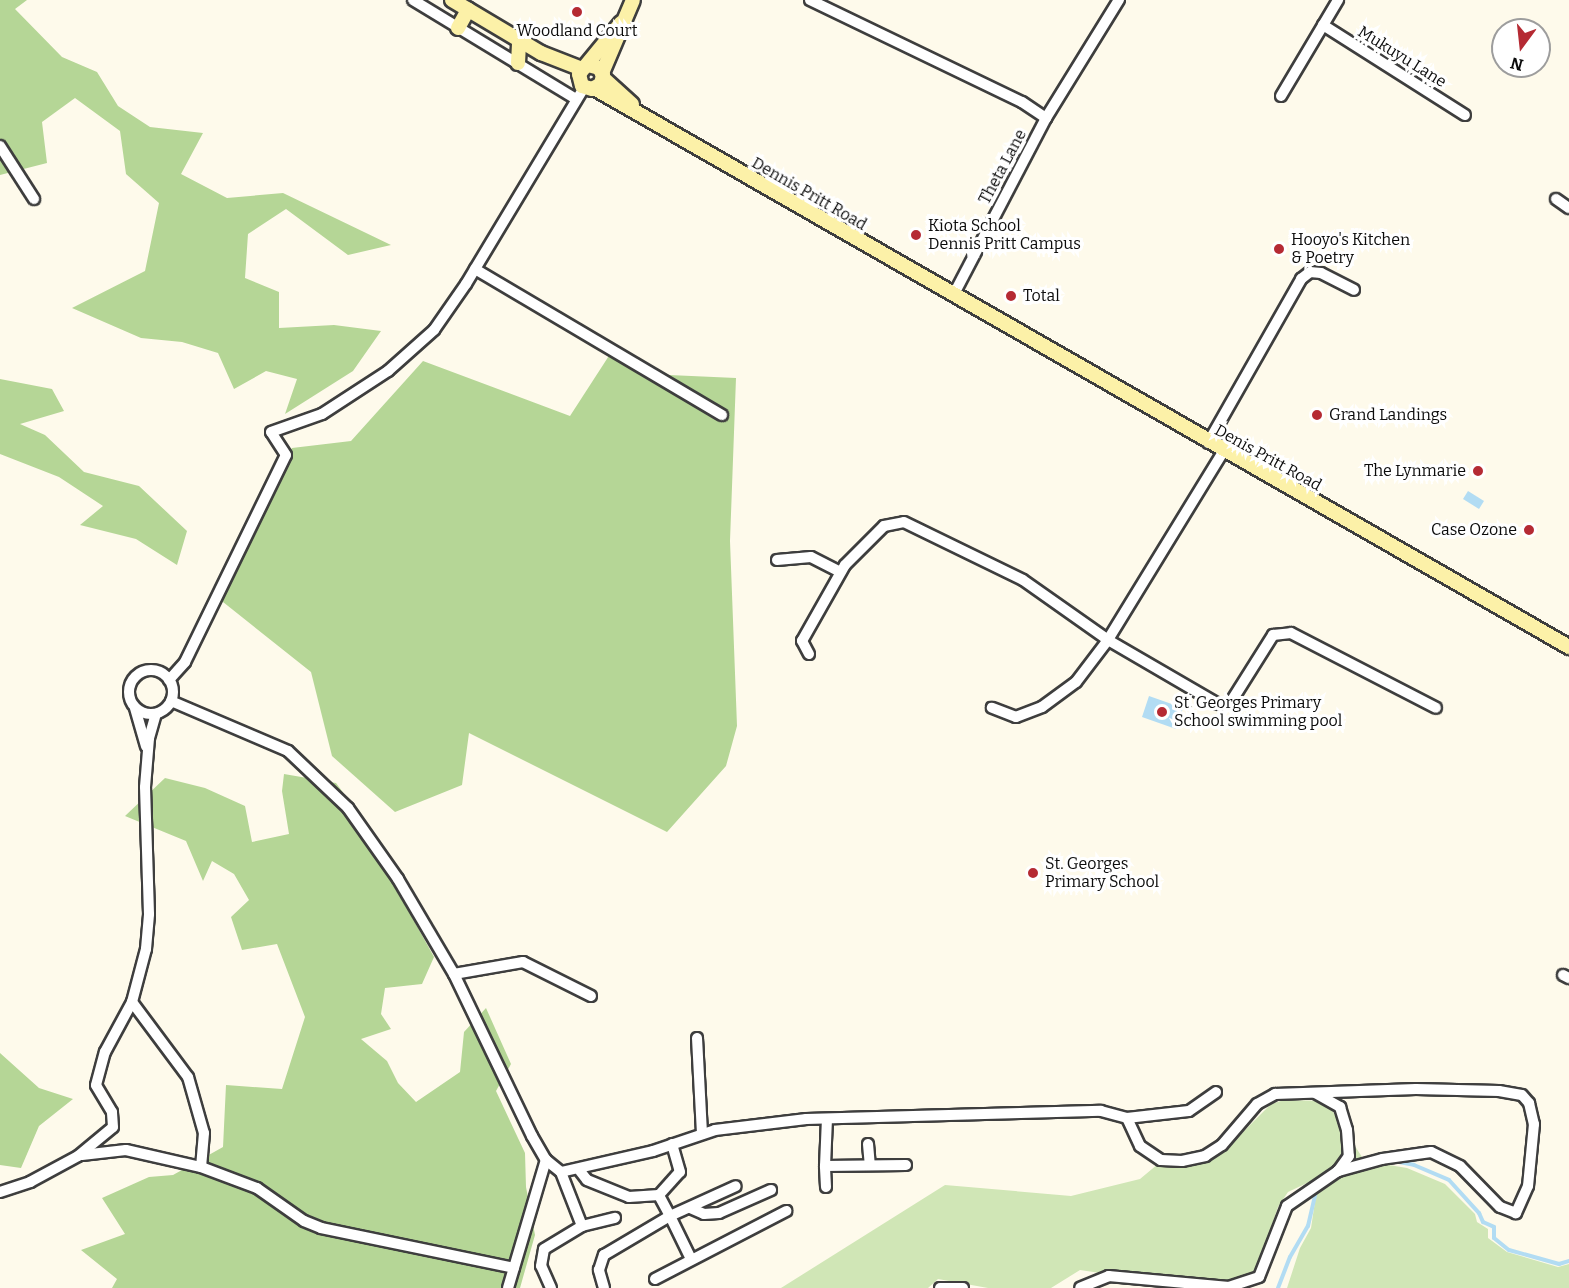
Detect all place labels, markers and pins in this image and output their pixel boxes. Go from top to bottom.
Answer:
marker: Woodland Court [570,5,584,19]
place label: Woodland Court [517,21,637,41]
place label: Kiota School Dennis Pritt Campus [928,216,1081,254]
marker: Kiota School Dennis Pritt Campus [909,228,923,242]
place label: Hooyo's Kitchen & Poetry [1291,230,1410,268]
marker: Hooyo's Kitchen & Poetry [1272,242,1286,256]
place label: Total [1023,286,1060,306]
marker: Total [1004,289,1018,303]
place label: Grand Landings [1329,405,1447,425]
marker: Grand Landings [1310,408,1324,422]
place label: The Lynmarie [1364,461,1466,481]
marker: The Lynmarie [1471,464,1485,478]
place label: Case Ozone [1431,520,1517,540]
marker: Case Ozone [1522,523,1536,537]
place label: St. Georges Primary School swimming pool [1174,693,1342,731]
marker: St. Georges Primary School swimming pool [1155,705,1169,719]
place label: St. Georges Primary School [1045,854,1159,892]
marker: St. Georges Primary School [1026,866,1040,880]

